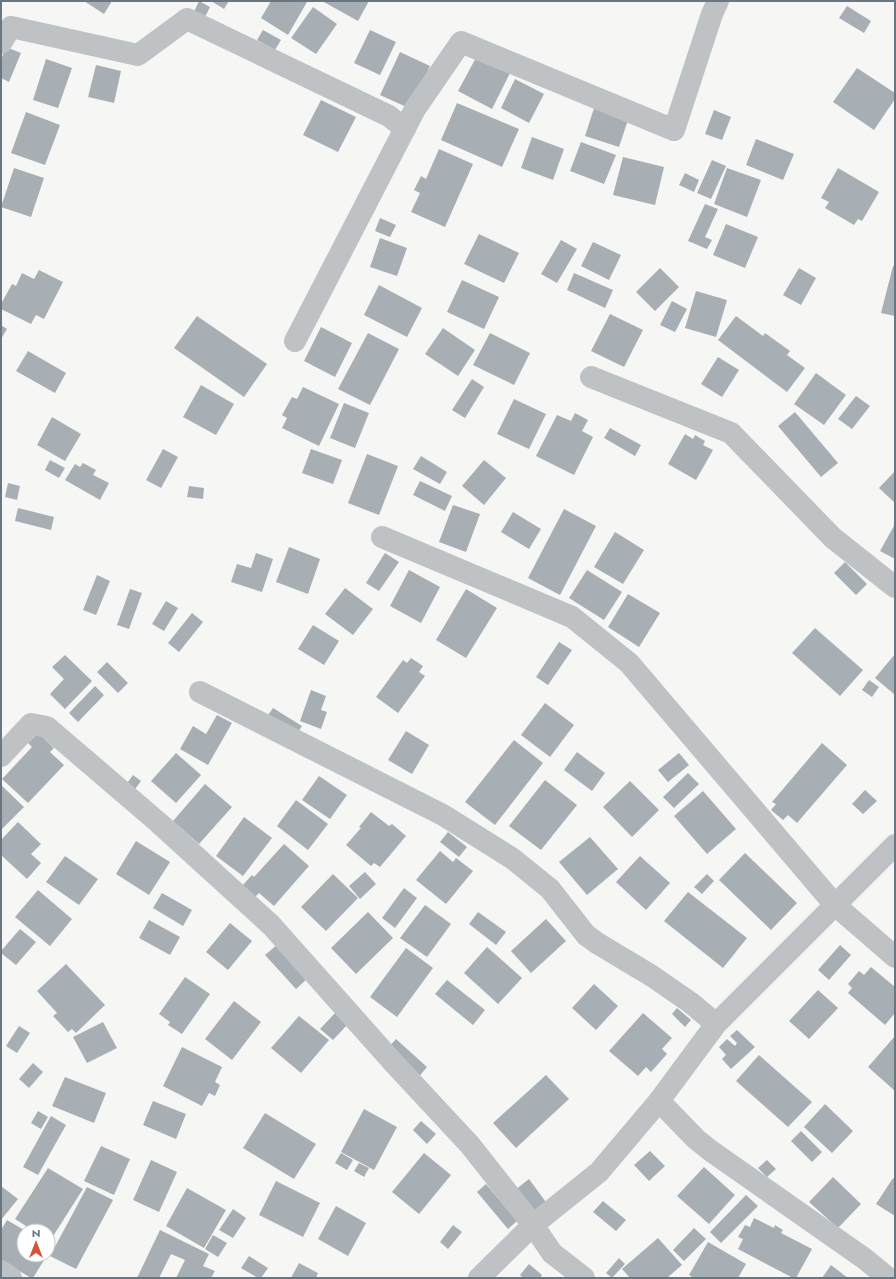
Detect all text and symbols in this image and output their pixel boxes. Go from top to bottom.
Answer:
north arrow [16,1223,56,1263]
text: N [32,1225,40,1241]

